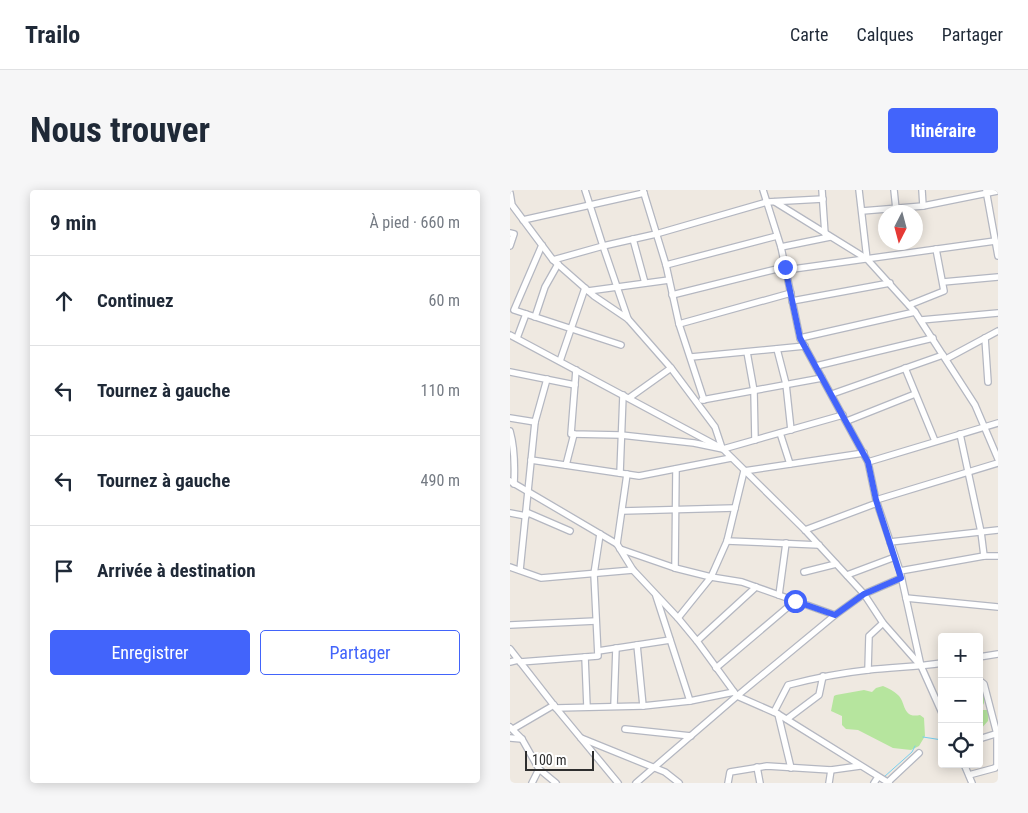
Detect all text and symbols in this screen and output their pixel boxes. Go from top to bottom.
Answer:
text: Trailo [25,21,80,49]
text: Carte [790,24,829,45]
text: Calques [857,24,914,45]
text: Partager [942,24,1003,45]
button: Itinéraire [888,108,998,153]
text: Nous trouver [30,110,210,151]
north arrow [878,205,923,250]
text: 9 min [50,211,97,235]
text: À pied · 660 m [369,213,460,232]
route end [774,256,797,279]
icon: ahead [50,287,78,315]
text: Continuez [97,289,174,312]
text: 60 m [428,291,460,310]
icon: left [50,377,78,405]
text: Tournez à gauche [97,379,230,402]
text: 110 m [421,381,460,400]
icon: left [50,467,78,495]
text: Tournez à gauche [97,469,230,492]
text: 490 m [421,471,460,490]
icon: arrive [50,557,78,585]
text: Arrivée à destination [97,559,256,582]
route start [784,590,807,613]
button: Enregistrer [50,630,250,675]
button: Partager [260,630,460,675]
map controls [938,633,983,768]
button: + [938,633,983,678]
button: − [938,678,983,723]
button: locate [938,723,983,768]
scale bar [525,748,594,771]
text: 100 m [532,752,567,768]

